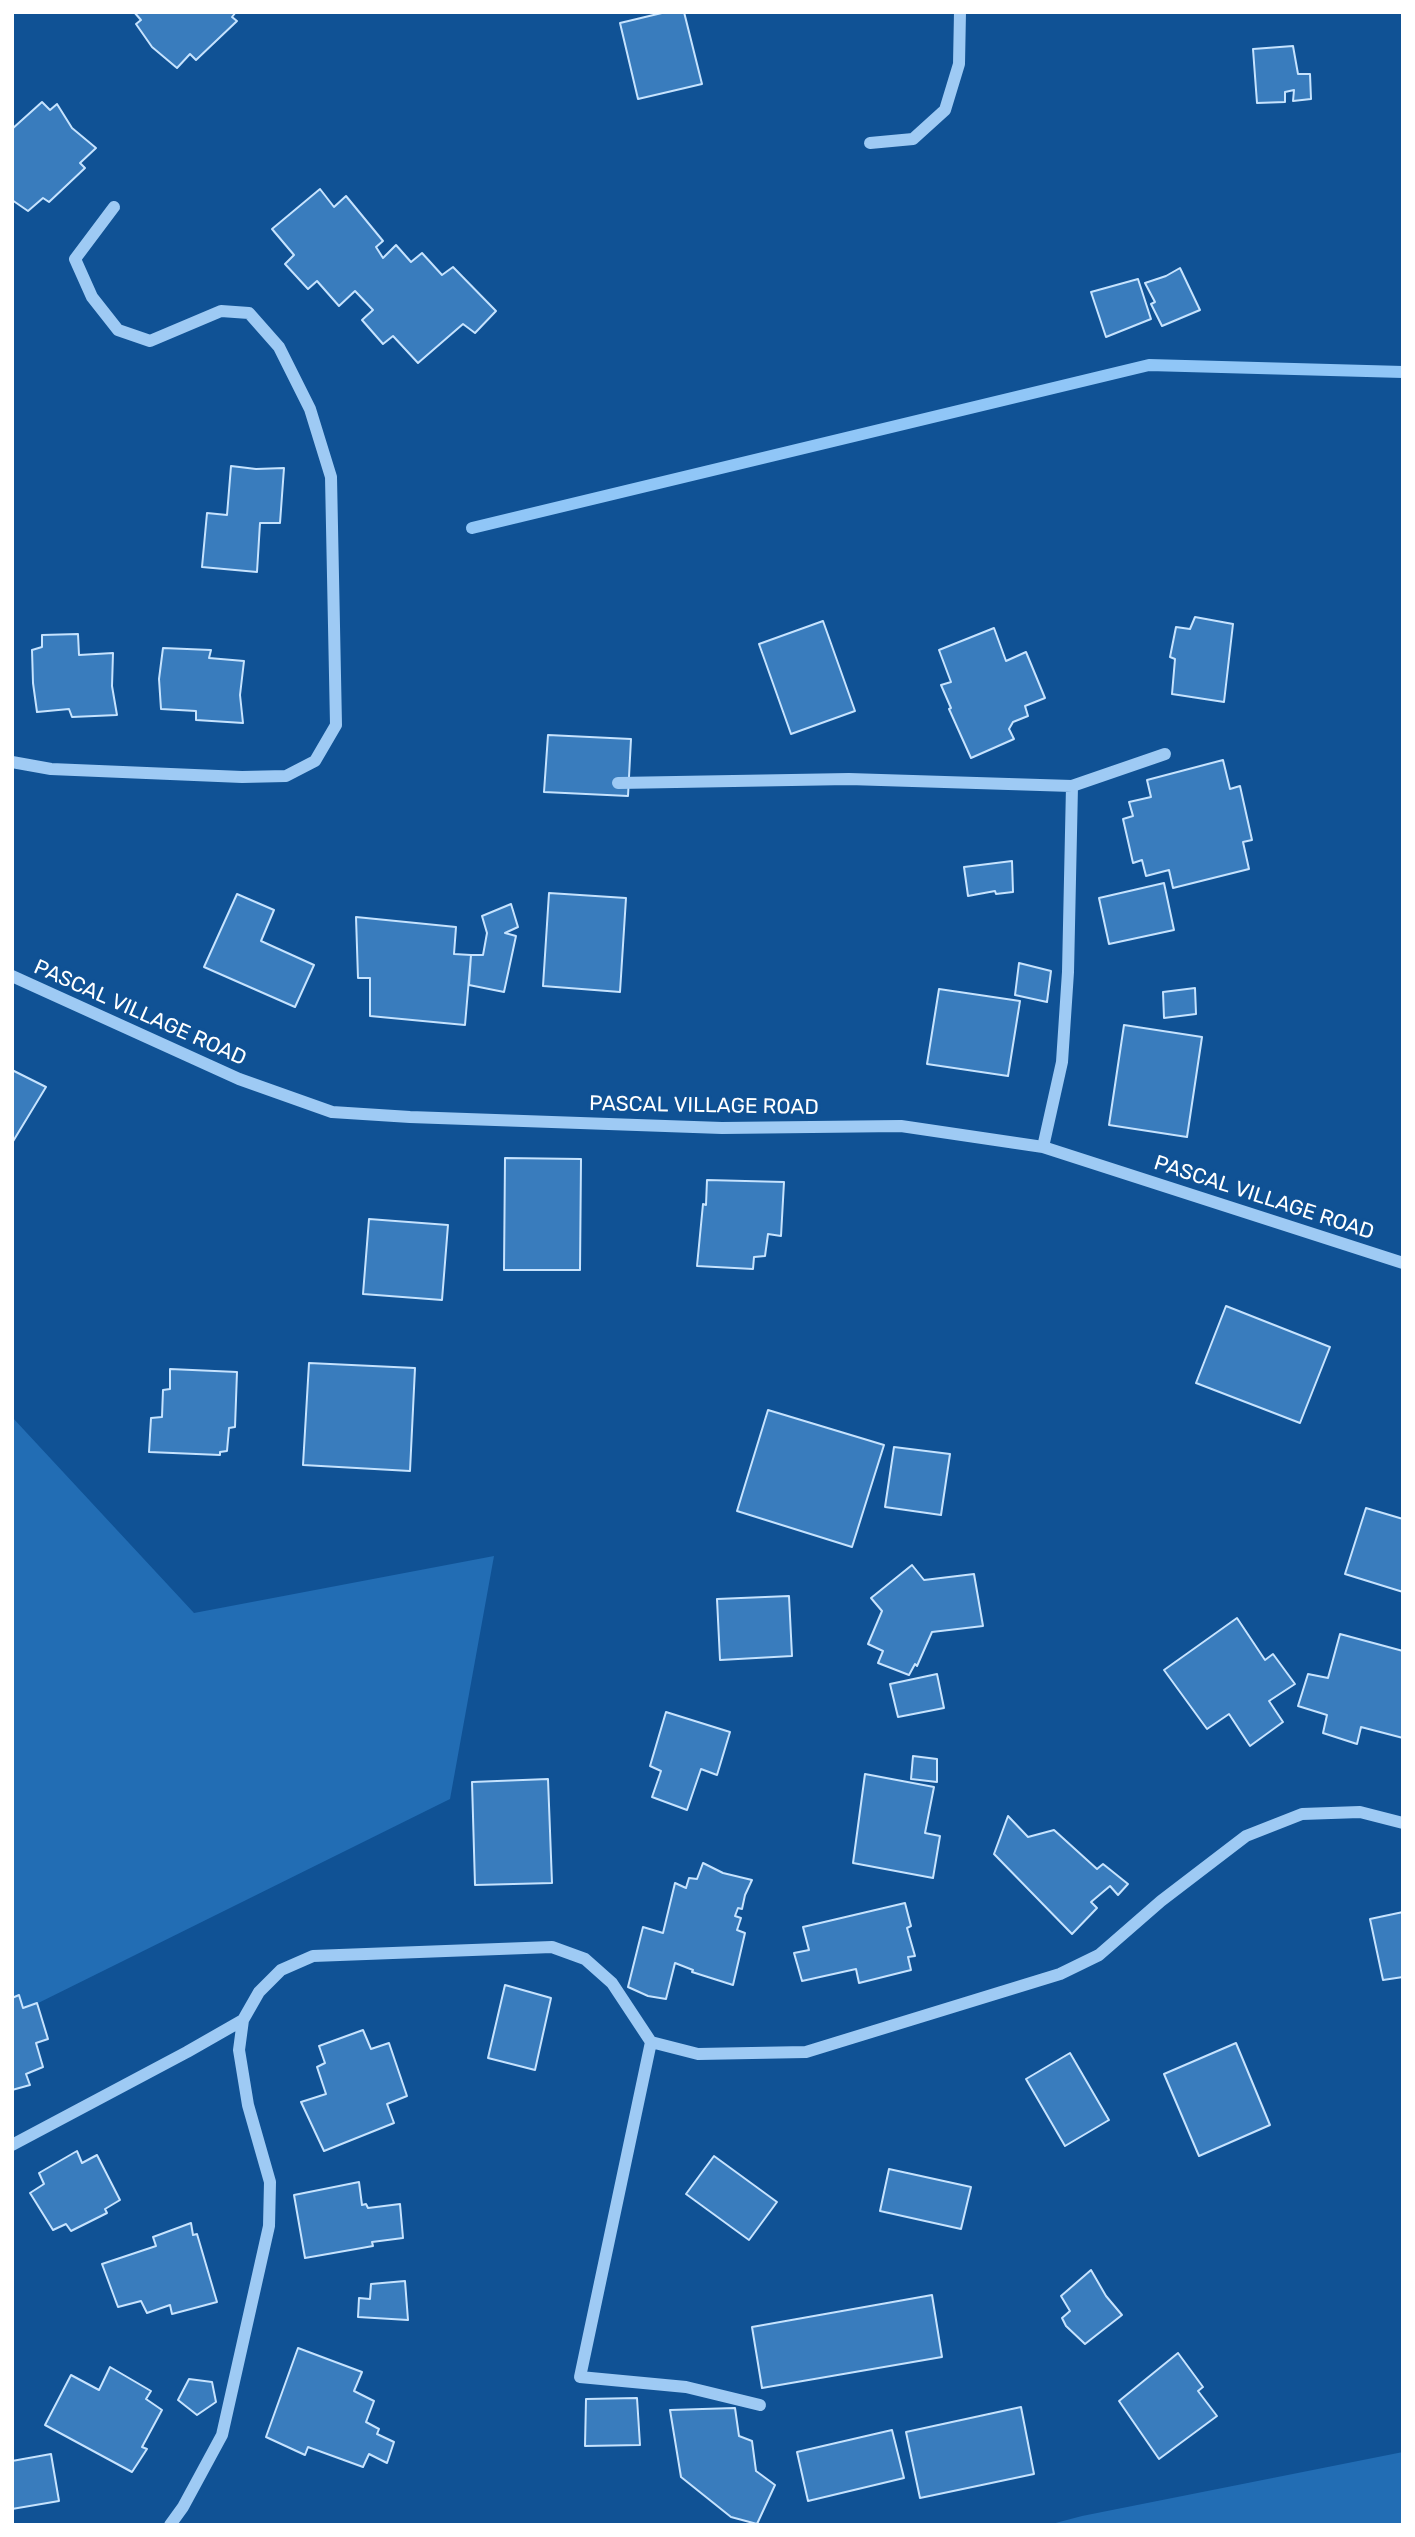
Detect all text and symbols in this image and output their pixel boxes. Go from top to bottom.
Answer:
street label: PASCAL VILLAGE ROAD [30,955,250,1071]
street label: PASCAL VILLAGE ROAD [589,1091,819,1121]
street label: PASCAL VILLAGE ROAD [1151,1151,1377,1245]

